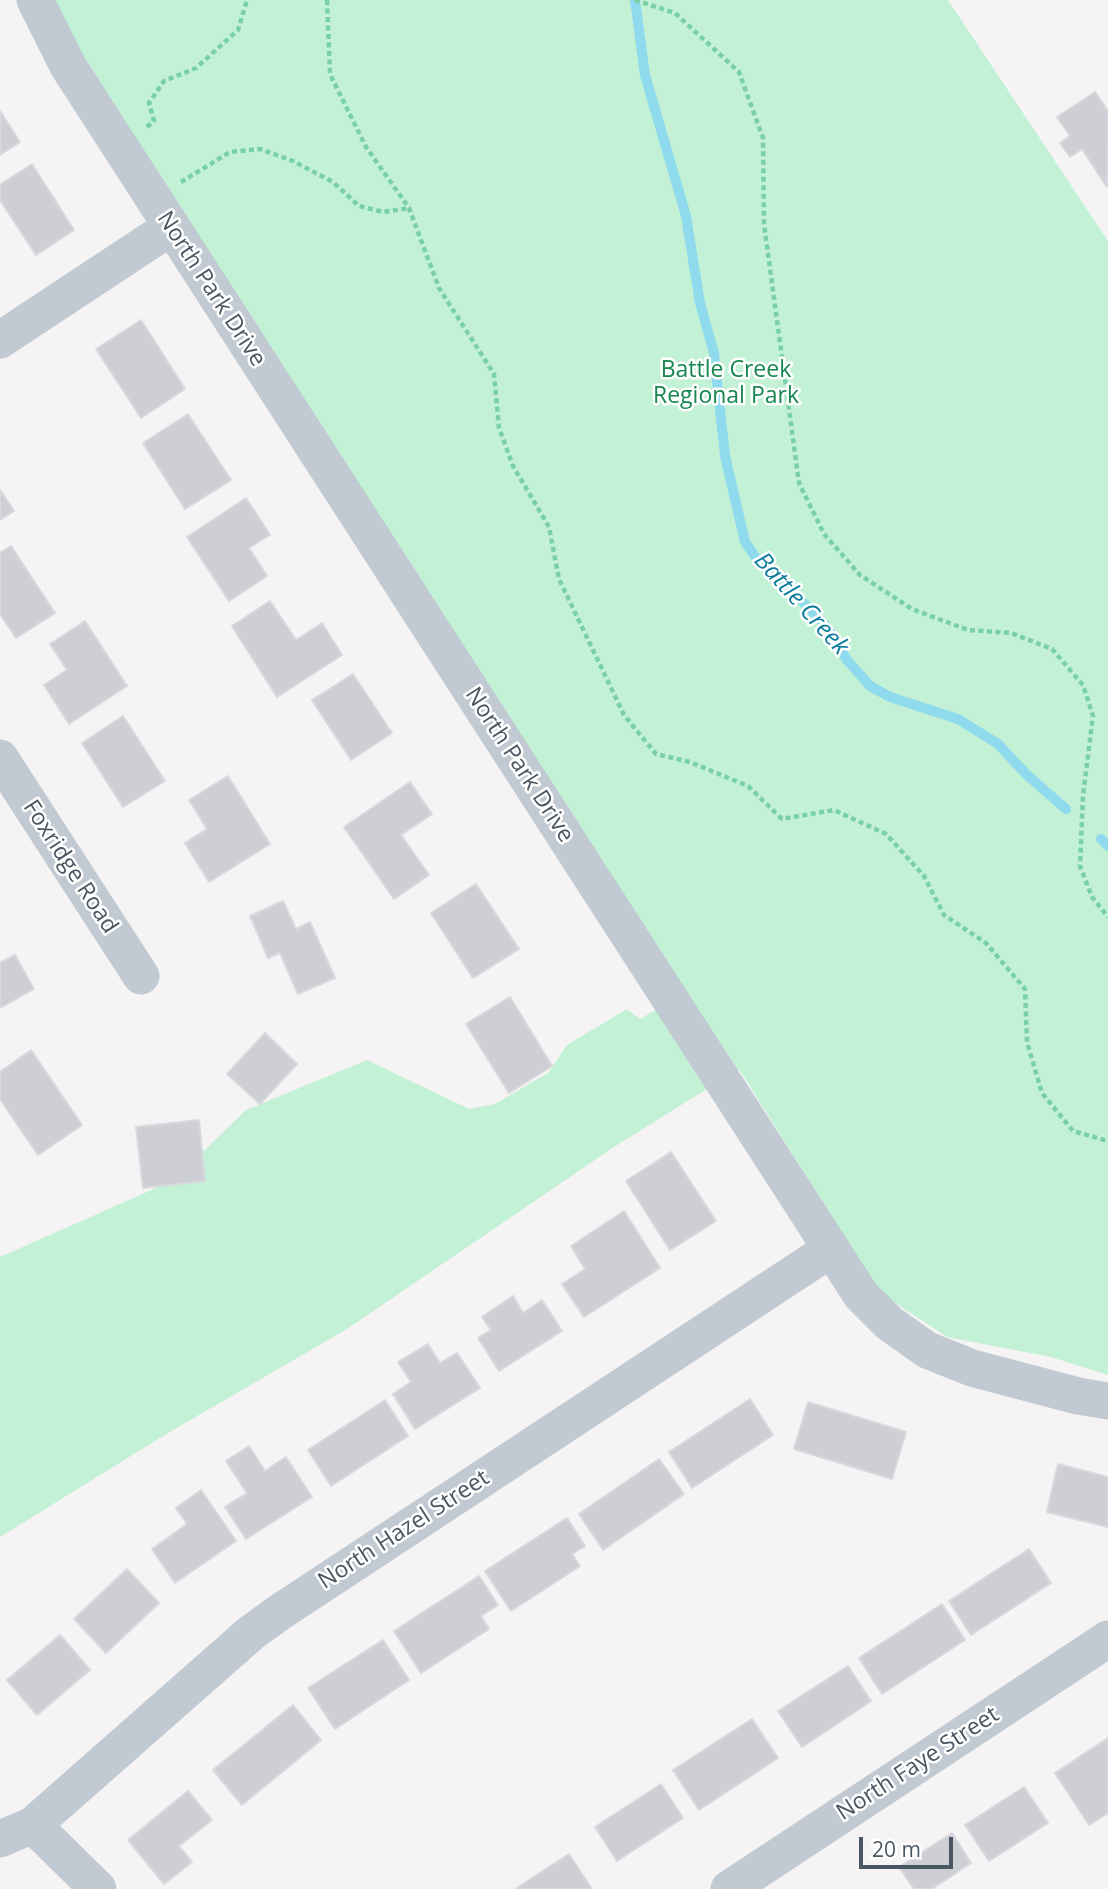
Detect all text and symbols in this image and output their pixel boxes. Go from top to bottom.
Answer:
street label: North Park Drive [151,206,271,372]
park label: Battle Creek Regional Park [653,356,799,410]
water label: Battle Creek [748,547,854,661]
street label: North Park Drive [459,682,579,848]
street label: Foxridge Road [17,795,123,939]
street label: North Hazel Street [313,1464,495,1596]
street label: North Faye Street [832,1701,1004,1827]
scale bar [863,1822,958,1866]
text: 20 m [872,1835,921,1863]

